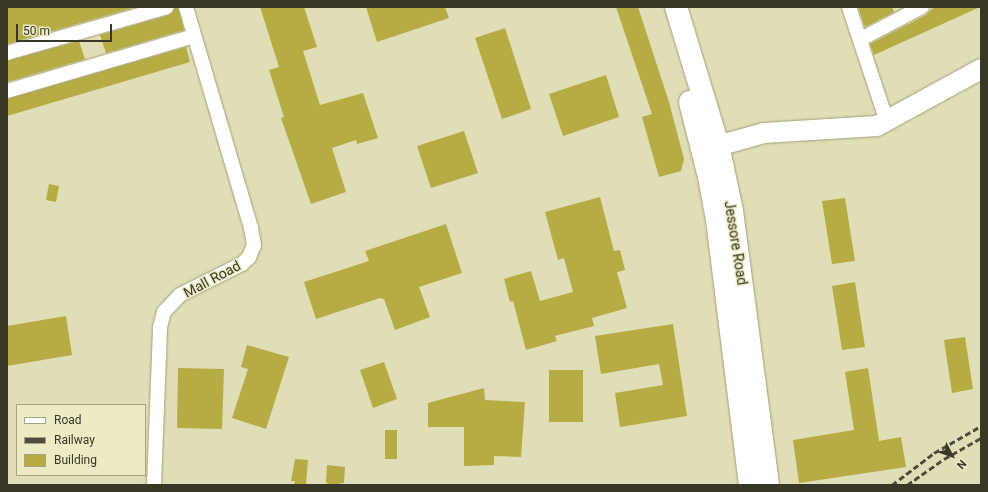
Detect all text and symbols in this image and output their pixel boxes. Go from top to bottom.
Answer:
scale bar [18,16,114,42]
text: 50 m [23,24,50,38]
street label: Jessore Road [721,200,751,286]
street label: Mall Road [181,257,243,301]
legend [16,404,146,476]
text: Road [54,413,82,427]
text: Railway [54,433,95,447]
north arrow [932,436,972,476]
text: Building [54,453,97,467]
text: N [954,457,969,471]

